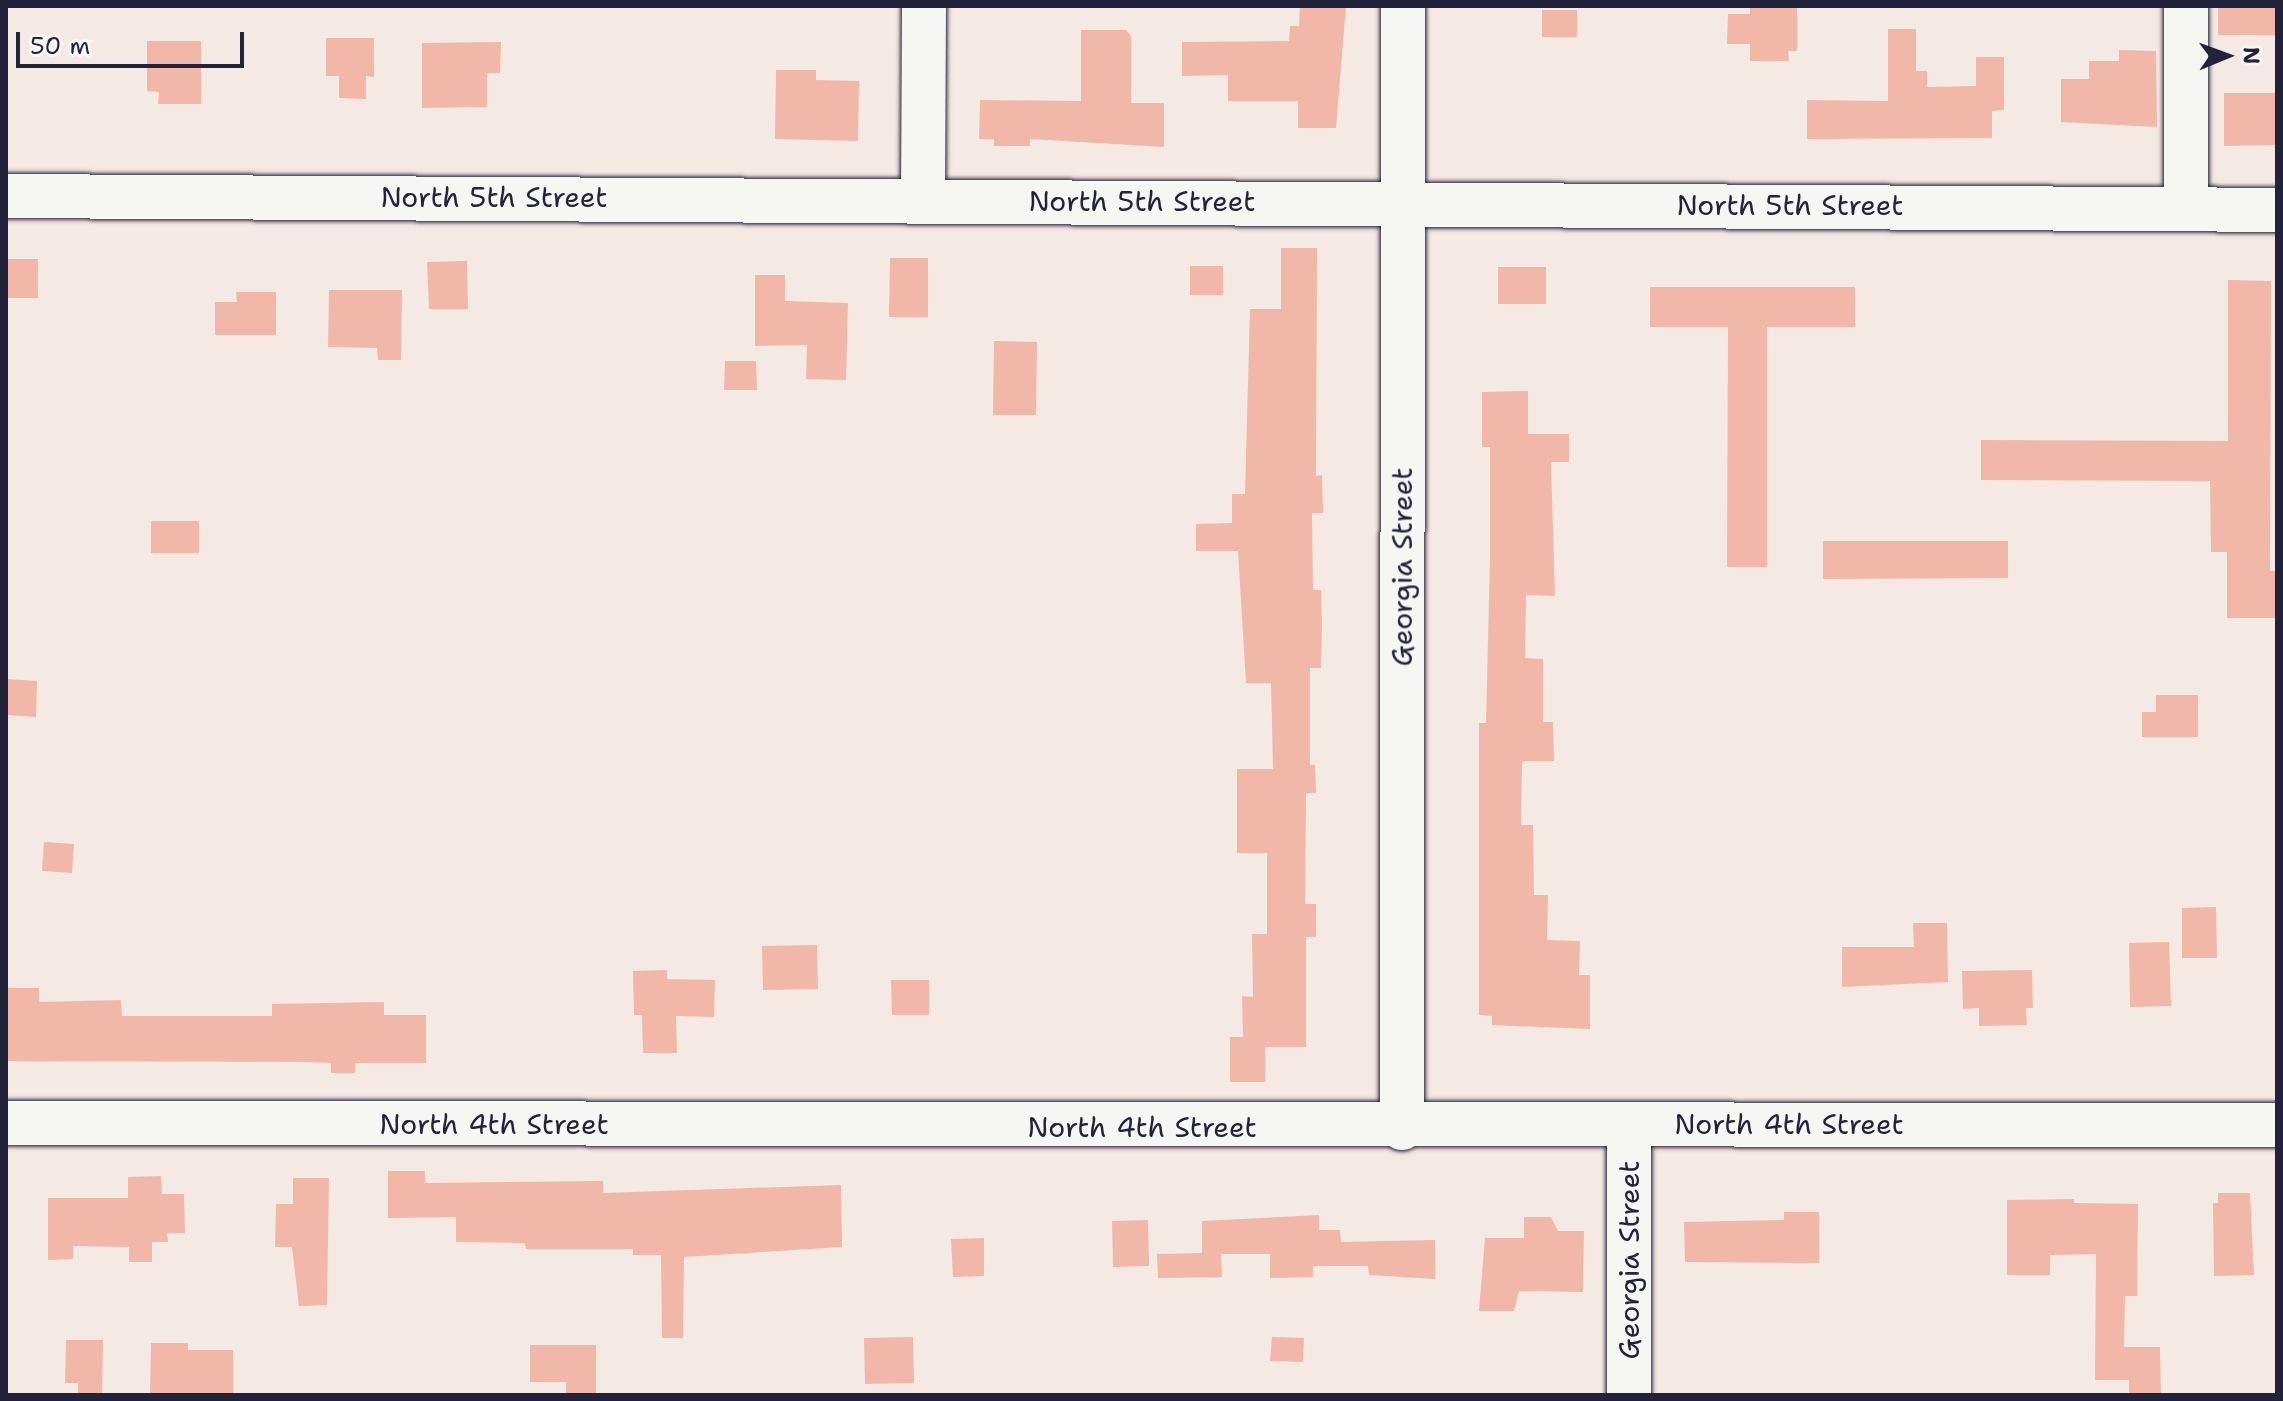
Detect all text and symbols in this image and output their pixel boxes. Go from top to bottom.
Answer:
scale bar [20,16,248,66]
north arrow [2187,16,2267,96]
text: 50 m [30,30,90,62]
text: N [2237,47,2266,65]
street label: North 5th Street [380,180,608,214]
street label: North 5th Street [1028,184,1256,218]
street label: North 5th Street [1676,188,1904,222]
street label: Georgia Street [1385,468,1419,666]
street label: North 4th Street [379,1107,609,1141]
street label: North 4th Street [1674,1107,1904,1141]
street label: North 4th Street [1027,1110,1257,1144]
street label: Georgia Street [1612,1161,1646,1359]

